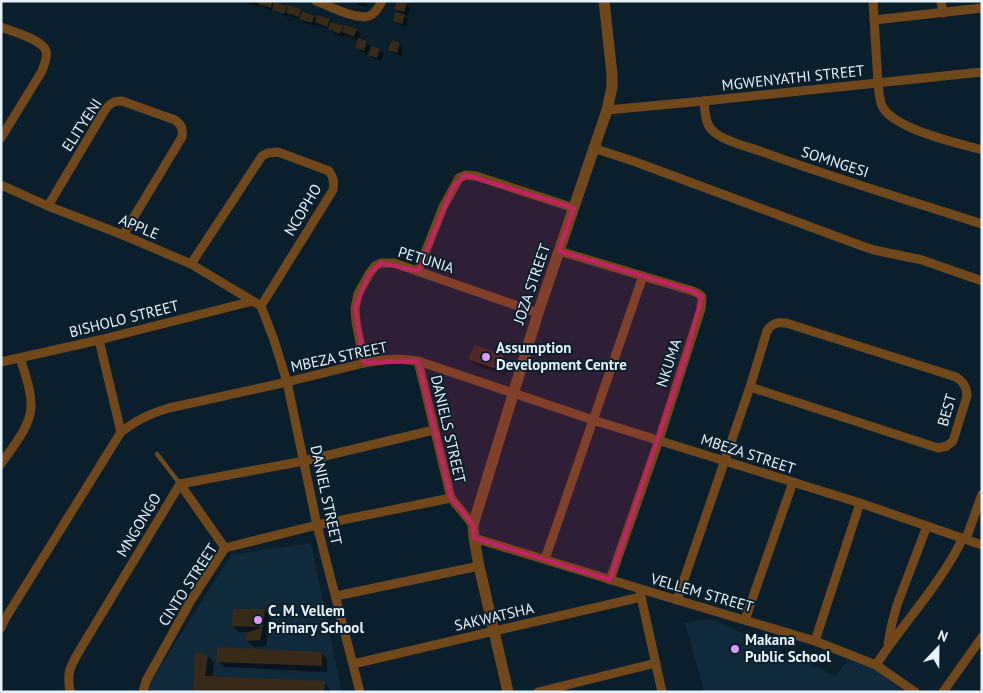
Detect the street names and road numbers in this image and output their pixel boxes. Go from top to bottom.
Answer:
street label: MGWENYATHI STREET [721,61,866,94]
street label: ELITYENI [57,95,106,155]
street label: SOMNGESI [799,142,871,181]
street label: NCOPHO [280,180,325,239]
street label: APPLE [116,210,162,243]
street label: JOZA STREET [509,240,554,328]
street label: PETUNIA [396,242,457,277]
street label: BISHOLO STREET [67,296,181,341]
street label: NKUMA [652,336,685,389]
street label: MBEZA STREET [289,337,390,376]
street label: DANIELS STREET [427,373,470,485]
street label: BEST [933,391,960,428]
street label: MBEZA STREET [698,429,798,478]
street label: DANIEL STREET [307,443,346,547]
street label: MNGONGO [112,489,165,560]
street label: CINTO STREET [154,539,222,630]
street label: VELLEM STREET [648,569,756,616]
street label: SAKWATSHA [452,598,536,635]

